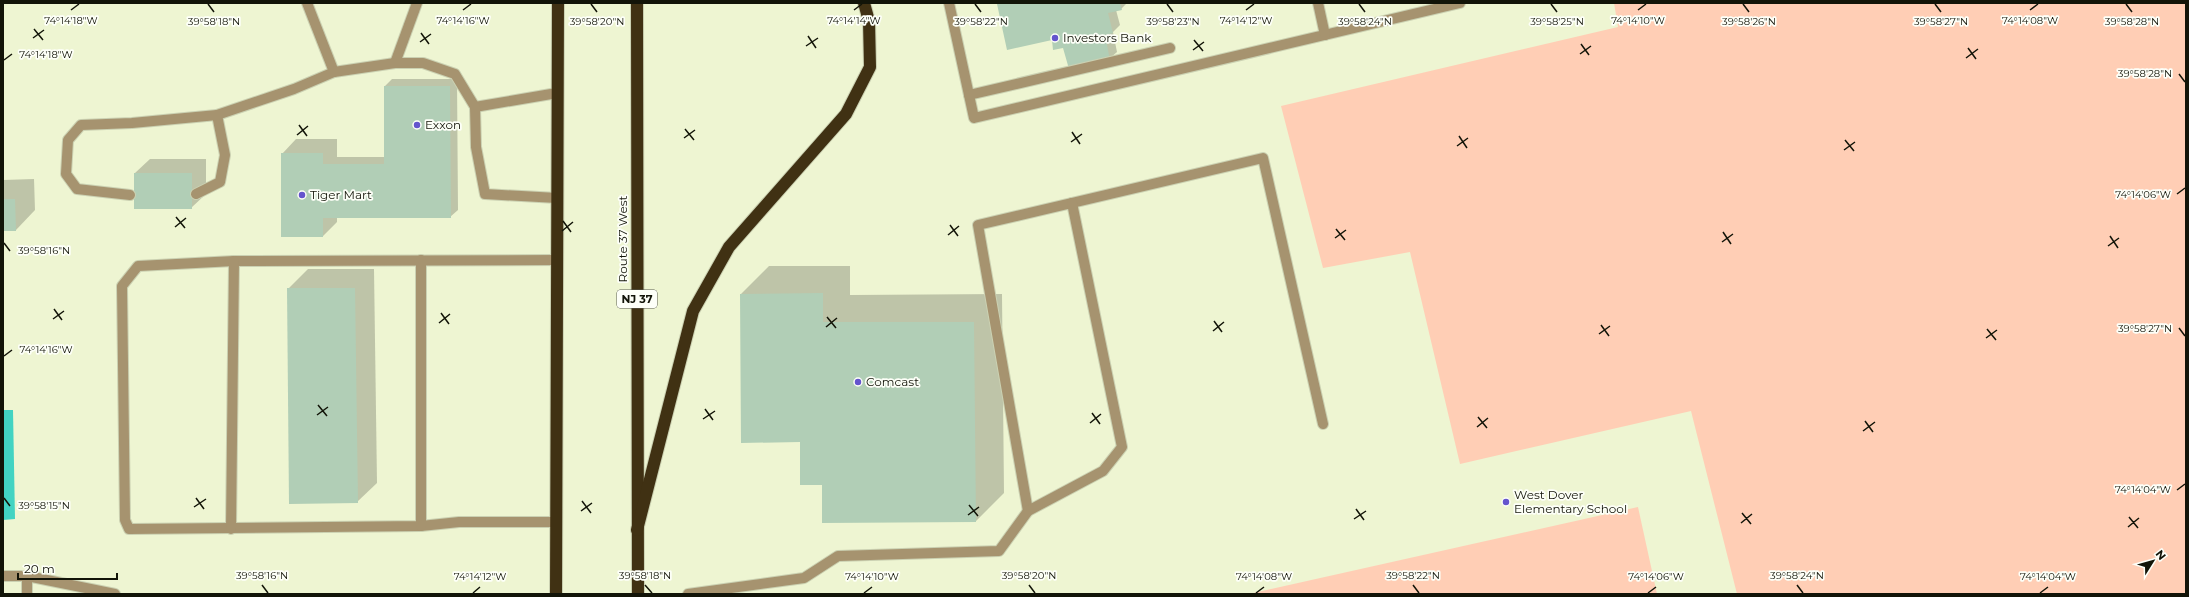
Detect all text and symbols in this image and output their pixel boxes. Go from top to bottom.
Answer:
text: 74°14'18"W [44,14,98,27]
text: 74°14'16"W [436,14,490,27]
text: 74°14'14"W [827,14,881,27]
text: 74°14'12"W [1220,14,1272,27]
text: 74°14'10"W [1611,14,1665,27]
text: 74°14'08"W [2002,14,2058,27]
text: 39°58'18"N [188,15,240,28]
text: 39°58'20"N [570,15,624,28]
text: 39°58'22"N [954,15,1008,28]
text: 39°58'23"N [1146,15,1200,28]
text: 39°58'24"N [1338,15,1392,28]
text: 39°58'25"N [1530,15,1584,28]
text: 39°58'26"N [1722,15,1776,28]
text: 39°58'27"N [1914,15,1968,28]
text: 39°58'28"N [2105,15,2159,28]
place label: Investors Bank [1063,30,1152,45]
marker: Investors Bank [1050,33,1060,43]
text: 74°14'18"W [19,48,73,61]
text: 39°58'28"N [2118,67,2172,80]
place label: Exxon [425,117,461,132]
marker: Exxon [412,120,422,130]
place label: Tiger Mart [310,187,372,202]
text: 74°14'06"W [2115,188,2171,201]
marker: Tiger Mart [297,190,307,200]
street label: Route 37 West [615,195,630,282]
text: 39°58'16"N [18,244,70,257]
road number: NJ 37 [617,290,657,308]
text: 39°58'27"N [2118,322,2172,335]
text: 74°14'16"W [19,343,73,356]
place label: Comcast [866,374,919,389]
marker: Comcast [853,377,863,387]
text: 74°14'04"W [2115,483,2171,496]
place label: West Dover Elementary School [1514,487,1627,516]
marker: West Dover Elementary School [1501,497,1511,507]
text: 39°58'15"N [18,499,70,512]
north arrow [2133,541,2173,581]
text: N [2153,547,2169,563]
scale bar [18,555,117,581]
text: 20 m [24,561,55,576]
text: 39°58'16"N [236,569,288,582]
text: 39°58'18"N [619,569,671,582]
text: 39°58'20"N [1002,569,1056,582]
text: 39°58'22"N [1386,569,1440,582]
text: 39°58'24"N [1770,569,1824,582]
text: 74°14'12"W [454,570,506,583]
text: 74°14'10"W [845,570,899,583]
text: 74°14'08"W [1236,570,1292,583]
text: 74°14'06"W [1628,570,1684,583]
text: 74°14'04"W [2020,570,2076,583]

